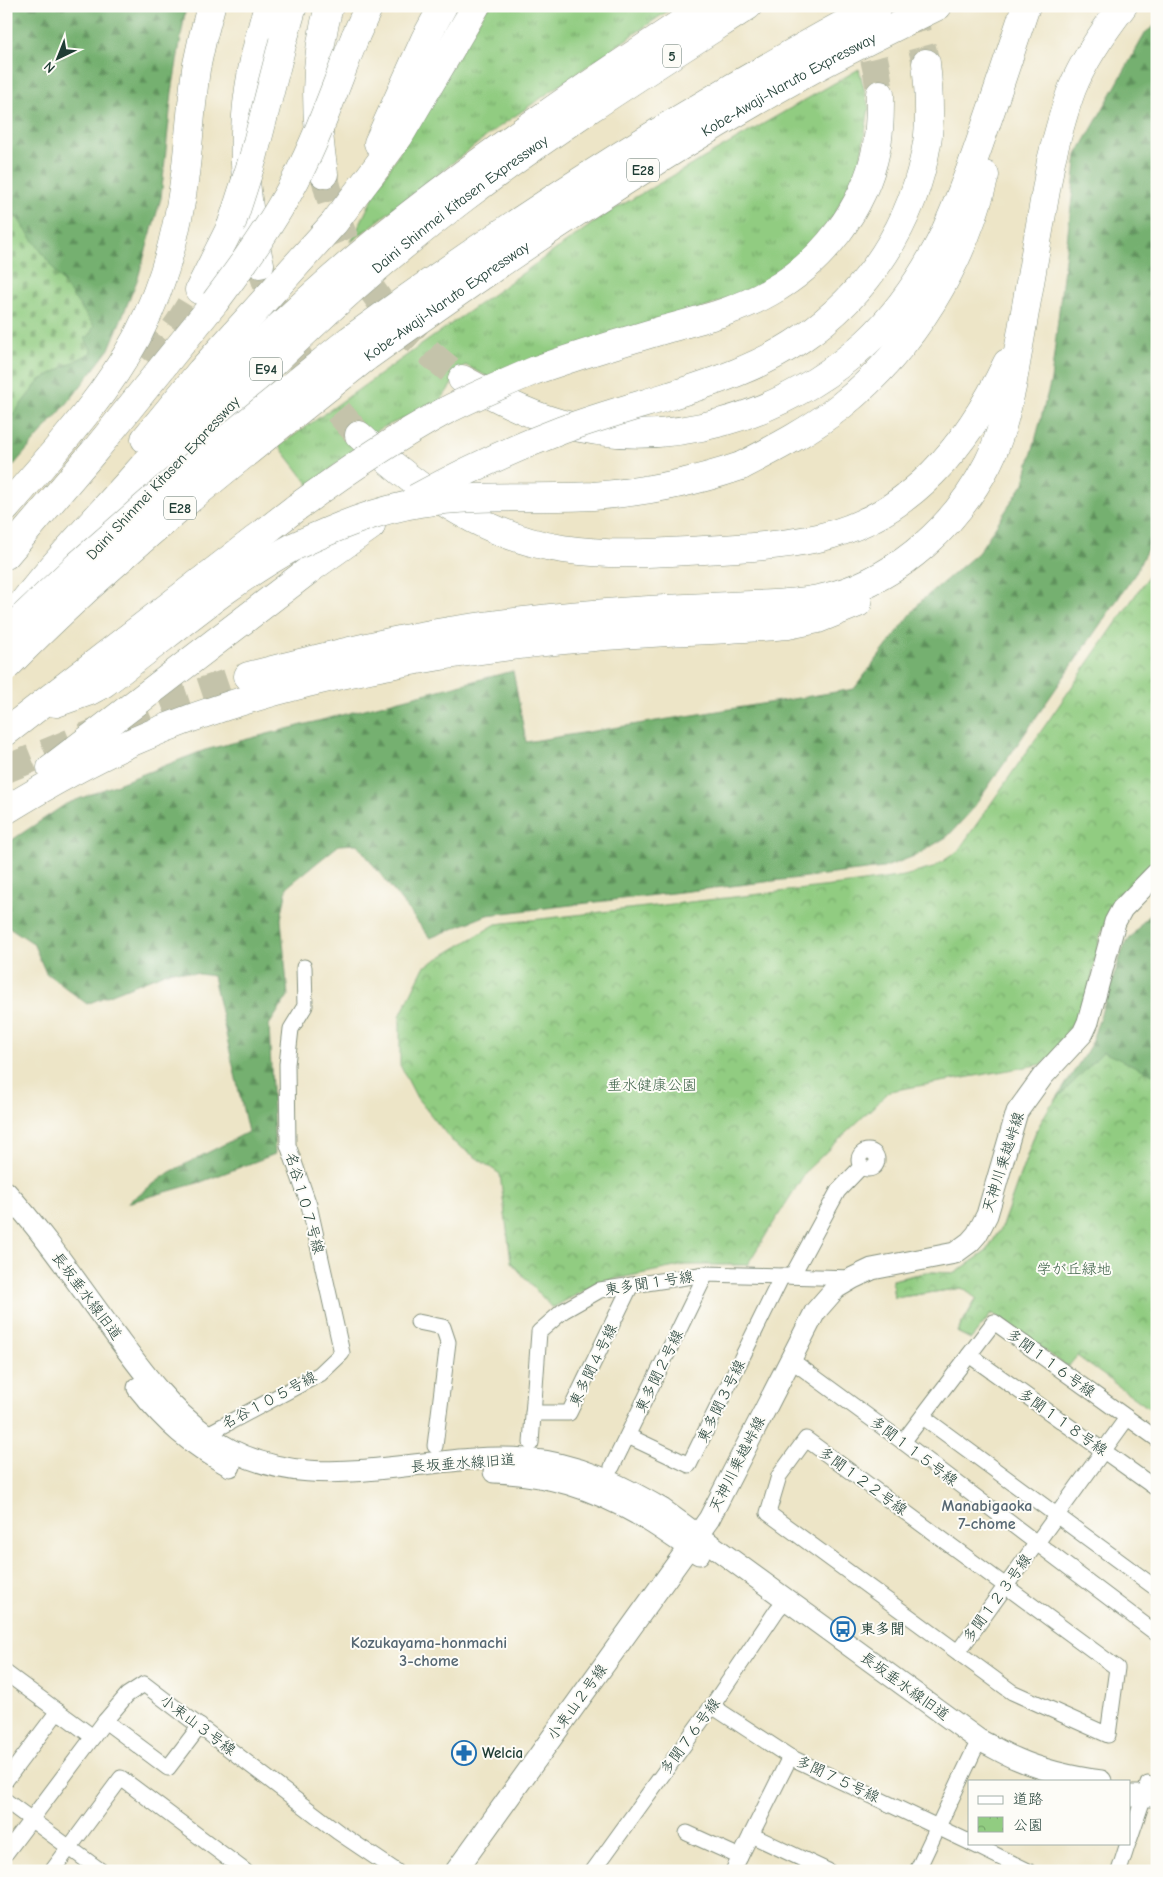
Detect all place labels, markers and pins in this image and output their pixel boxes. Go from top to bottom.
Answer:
bus stop icon: 東多聞 [830,1616,856,1642]
place label: 東多聞 [860,1620,905,1638]
pharmacy icon: Welcia [451,1740,477,1766]
place label: Welcia [482,1744,523,1762]

